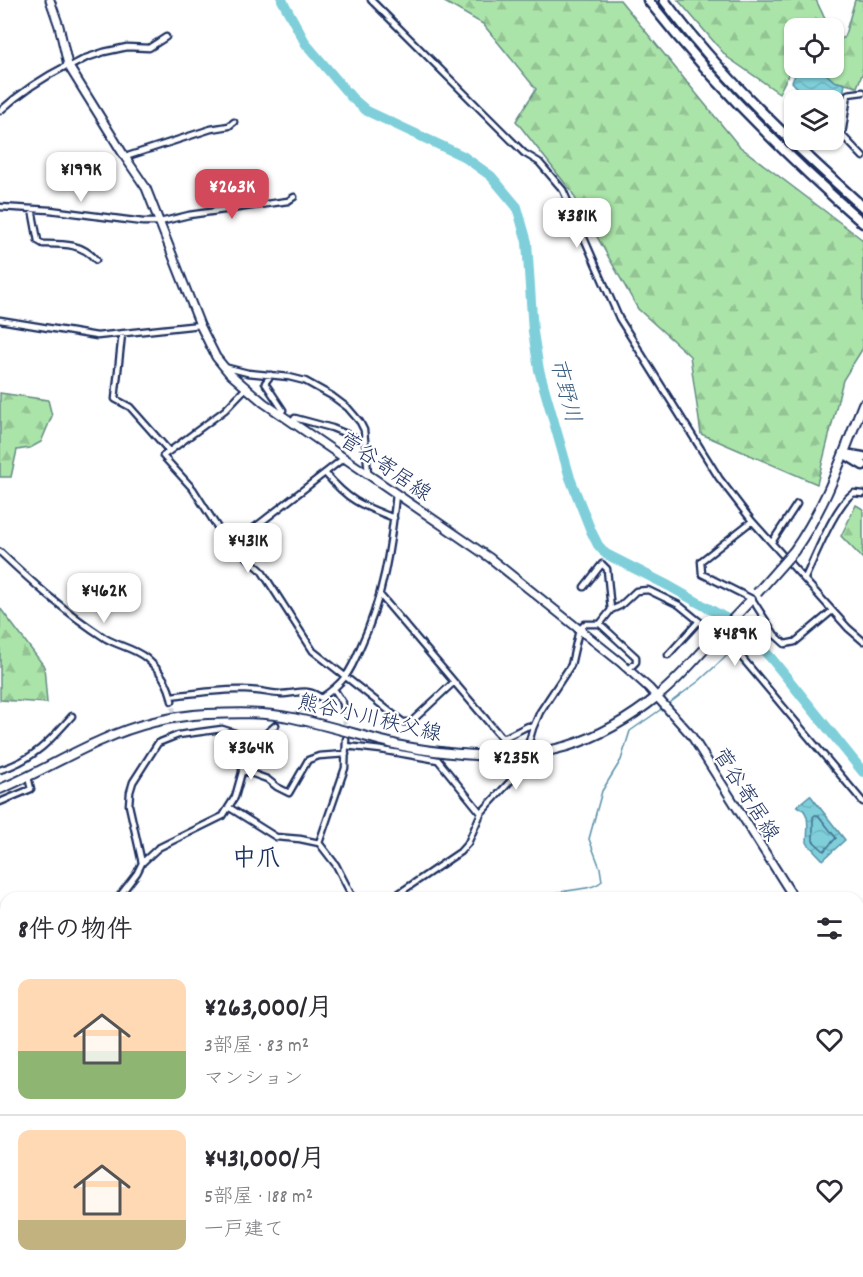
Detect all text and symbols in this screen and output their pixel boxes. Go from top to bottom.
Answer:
map controls [784,18,844,150]
button: locate [784,18,844,78]
button: layers [784,90,844,150]
pin: ¥199K [39,152,123,203]
text: ¥199K [60,157,102,185]
pin: ¥263K [190,169,274,220]
text: ¥263K [209,174,255,202]
pin: ¥381K [535,198,619,249]
text: ¥381K [557,203,597,231]
water label: 市野川 [541,355,587,427]
street label: 菅谷寄居線 [332,427,436,510]
pin: ¥431K [206,523,290,574]
text: ¥431K [228,528,268,556]
pin: ¥462K [62,573,146,624]
text: ¥462K [81,578,127,606]
pin: ¥489K [693,616,777,667]
text: ¥489K [713,621,757,649]
street label: 熊谷小川秩父線 [294,689,444,751]
pin: ¥364K [209,730,293,781]
text: ¥364K [228,735,274,763]
pin: ¥235K [474,740,558,791]
street label: 菅谷寄居線 [704,743,785,848]
text: ¥235K [493,745,539,773]
district label: 中爪 [232,843,280,877]
icon: filters [813,912,846,945]
text: 8件の物件 [18,913,132,950]
text: ¥263,000/月 [204,991,333,1028]
icon: home [66,1003,138,1075]
icon: heart [813,1023,846,1056]
text: 3部屋 · 83 m² [204,1033,309,1061]
text: マンション [204,1066,303,1094]
text: ¥431,000/月 [204,1142,325,1179]
icon: home [66,1154,138,1226]
icon: heart [813,1174,846,1207]
text: 5部屋 · 188 m² [204,1184,313,1212]
text: 一戸建て [204,1217,284,1245]

